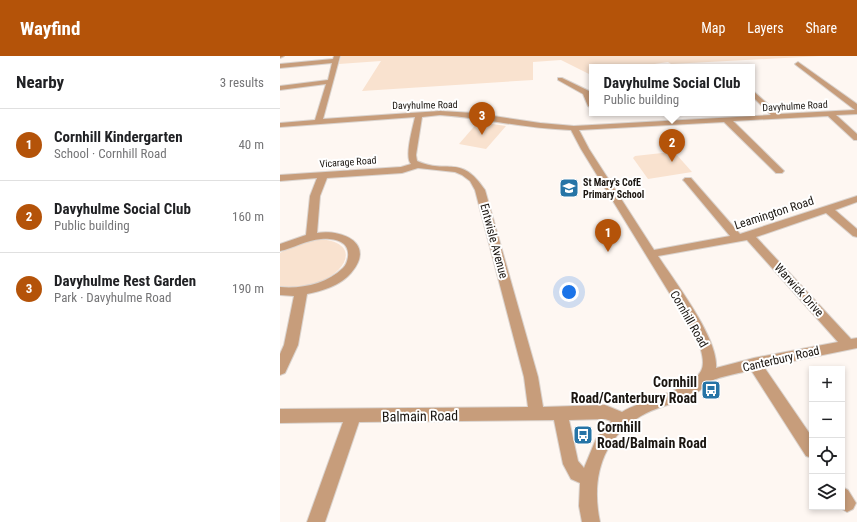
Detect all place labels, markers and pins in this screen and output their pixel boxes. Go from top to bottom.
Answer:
pin: 3 [469,102,495,135]
pin: 2 [659,129,685,162]
school or university icon: St Mary's CofE Primary School [558,177,580,199]
place label: St Mary's CofE Primary School [583,177,644,200]
pin: 1 [595,219,621,252]
place label: Cornhill Road/Canterbury Road [571,374,697,406]
bus stop icon: Cornhill Road/Canterbury Road [700,379,722,401]
place label: Cornhill Road/Balmain Road [597,419,707,451]
bus stop icon: Cornhill Road/Balmain Road [572,424,594,446]

